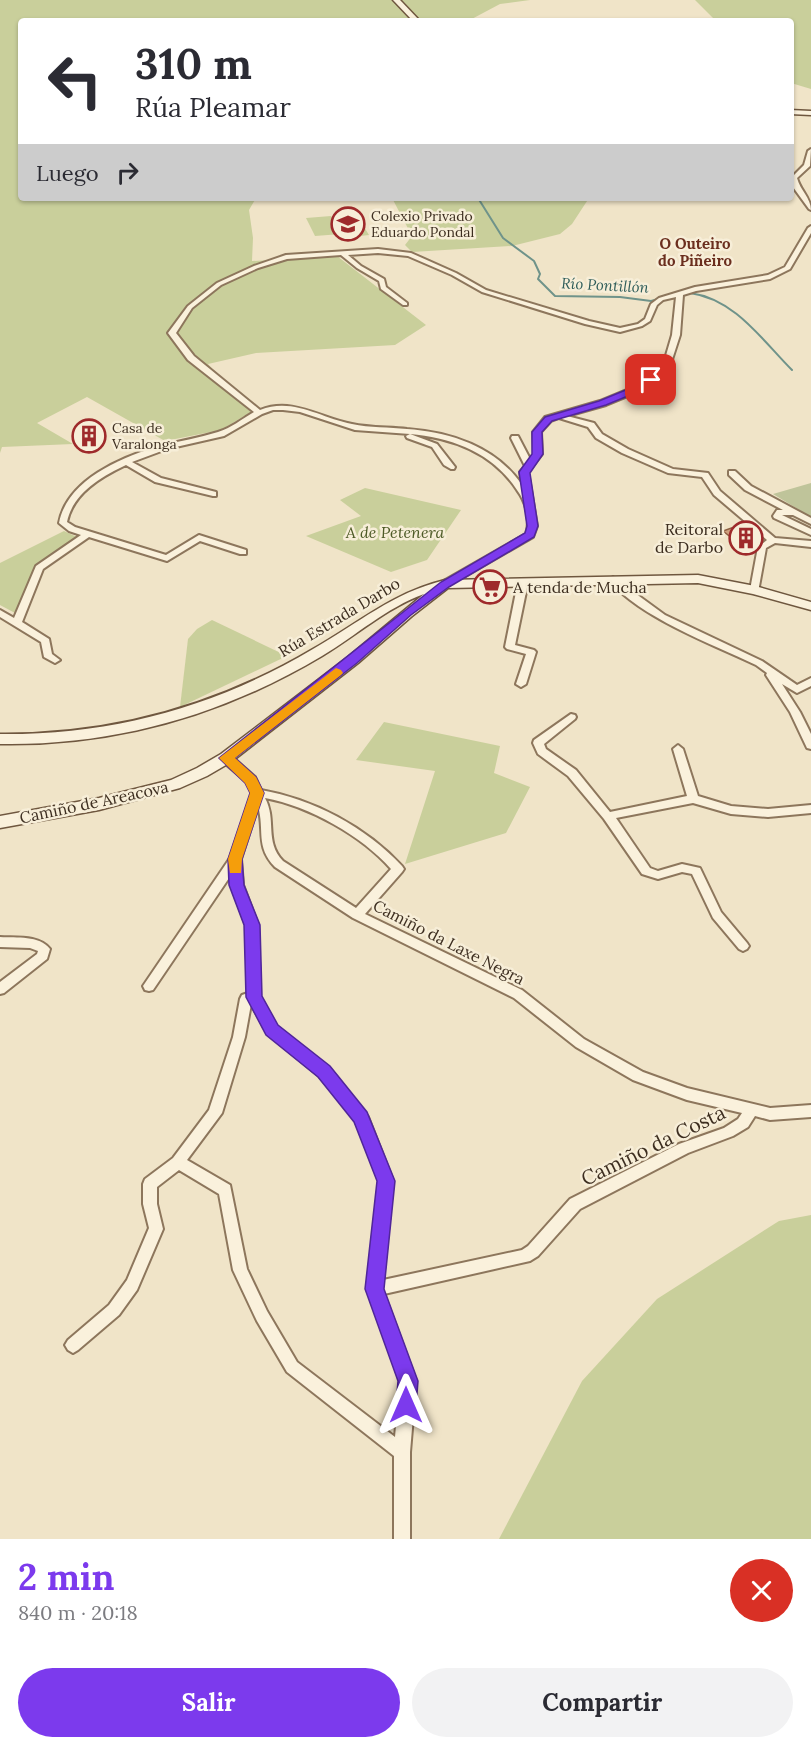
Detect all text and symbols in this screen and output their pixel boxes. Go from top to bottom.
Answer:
text: 310 m [135,37,252,91]
icon: left [36,42,114,120]
text: Rúa Pleamar [135,90,291,124]
icon: right [111,156,144,189]
text: Luego [36,159,99,187]
school or university icon: Colexio Privado Eduardo Pondal [330,206,366,242]
place label: Colexio Privado Eduardo Pondal [371,207,474,241]
district label: O Outeiro do Piñeiro [658,234,732,270]
water label: Río Pontillón [561,273,650,297]
pin [625,354,676,405]
icon: arrive [634,363,667,396]
building icon: Casa de Varalonga [71,418,107,454]
place label: Casa de Varalonga [111,419,177,453]
place label: Reitoral de Darbo [655,519,723,557]
building icon: Reitoral de Darbo [728,520,764,556]
park label: A de Petenera [345,522,445,542]
supermarket icon: A tenda de Mucha [472,569,508,605]
street label: Rúa Estrada Darbo [275,573,403,661]
place label: A tenda de Mucha [512,577,647,597]
street label: Camiño de Areacova [18,776,170,828]
street label: Camiño da Laxe Negra [370,895,528,989]
street label: Camiño da Costa [577,1099,729,1191]
position arrow [374,1373,438,1437]
text: 2 min [18,1554,115,1600]
button: close [730,1559,793,1622]
text: 840 m · 20:18 [18,1600,138,1625]
button: Salir [18,1668,400,1737]
button: Compartir [412,1668,793,1737]

